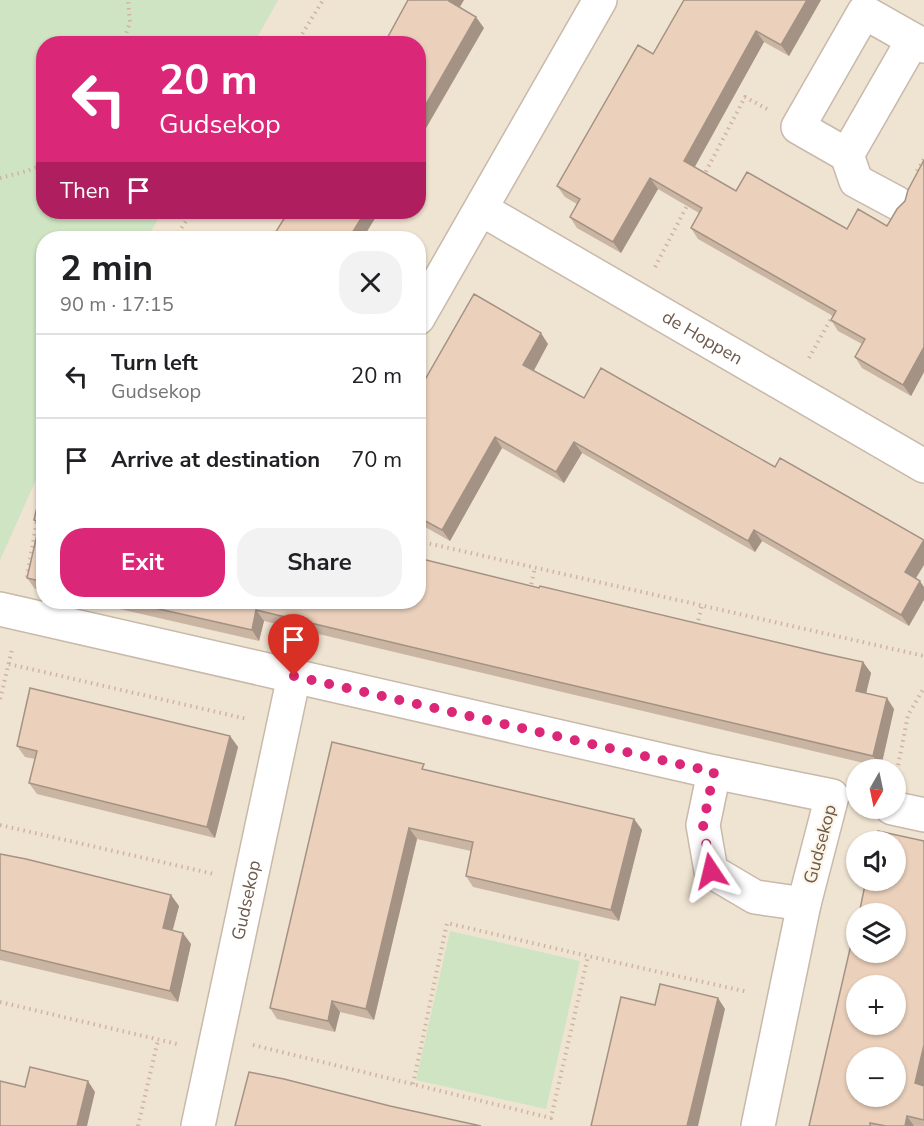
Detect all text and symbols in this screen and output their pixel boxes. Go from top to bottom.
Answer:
text: 20 m [159,52,258,109]
icon: left [60,60,138,138]
text: Gudsekop [159,106,281,143]
icon: arrive [122,174,155,207]
text: Then [60,176,110,206]
text: 2 min [60,244,153,293]
button: close [339,251,402,314]
text: 90 m · 17:15 [60,291,174,318]
street label: de Hoppen [658,305,747,370]
text: Turn left [111,348,198,378]
icon: left [60,360,93,393]
text: 20 m [351,361,402,391]
text: Gudsekop [111,378,201,405]
icon: arrive [60,444,93,477]
text: Arrive at destination [111,445,320,475]
text: 70 m [351,445,402,475]
button: Exit [60,528,225,597]
button: Share [237,528,402,597]
pin [268,614,319,676]
icon: arrive [277,623,310,656]
north arrow [846,759,906,819]
map controls [846,759,906,1107]
street label: Gudsekop [798,802,842,886]
button: sound [846,831,906,891]
position arrow [679,839,743,903]
street label: Gudsekop [226,858,266,942]
button: layers [846,903,906,963]
button: + [846,975,906,1035]
button: − [846,1047,906,1107]

